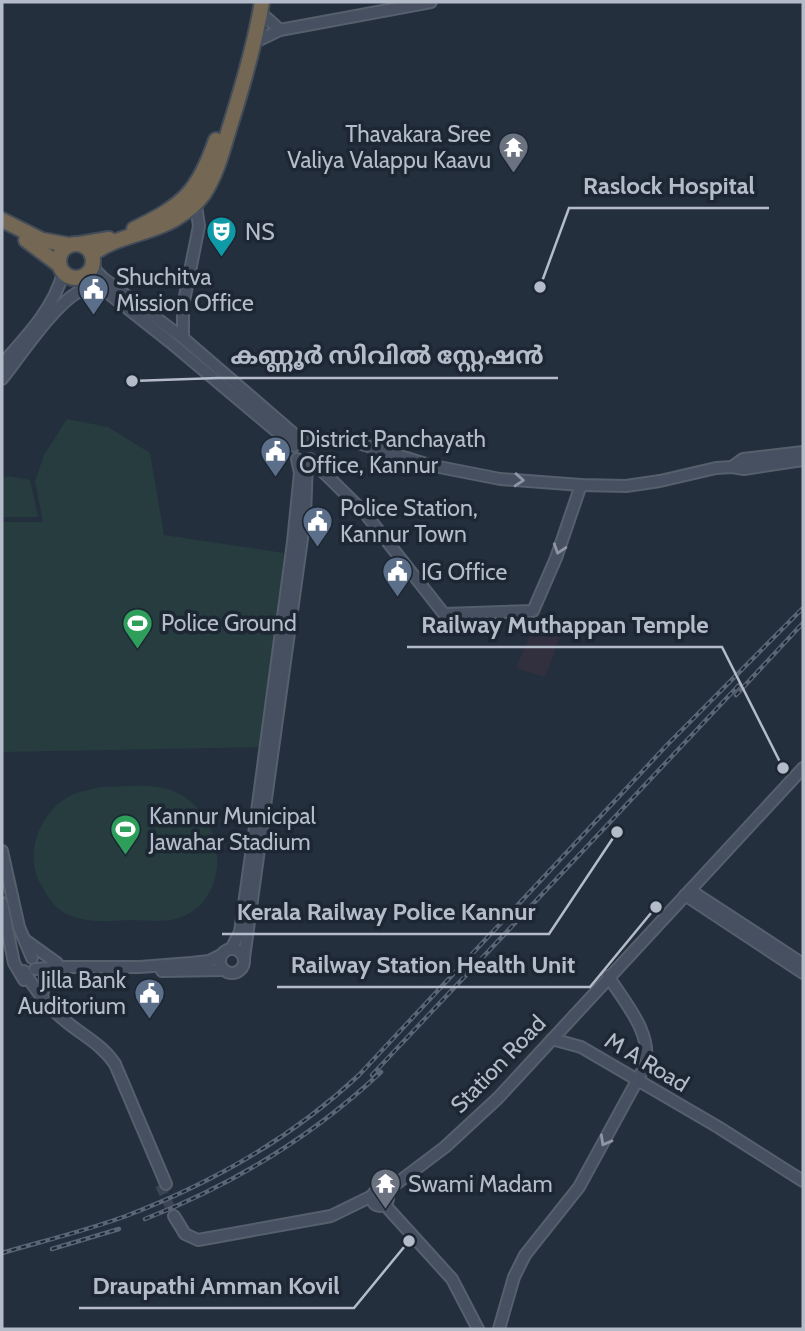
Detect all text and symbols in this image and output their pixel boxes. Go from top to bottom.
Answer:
place label: Thavakara Sree Valiya Valappu Kaavu [287,120,491,174]
temple icon: Thavakara Sree Valiya Valappu Kaavu [497,130,531,174]
callout: Raslock Hospital [569,163,769,208]
text: Raslock Hospital [583,171,755,200]
theatre icon: NS [205,215,239,259]
place label: NS [245,218,275,246]
place label: Shuchitva Mission Office [116,263,254,317]
public building icon: Shuchitva Mission Office [76,273,110,317]
callout: കണ്ണൂർ സിവിൽ സ്റ്റേഷൻ [217,333,558,378]
text: കണ്ണൂർ സിവിൽ സ്റ്റേഷൻ [230,341,544,373]
place label: District Panchayath Office, Kannur [299,425,486,479]
public building icon: District Panchayath Office, Kannur [259,435,293,479]
one-way arrow [514,472,525,487]
place label: Police Station, Kannur Town [340,494,478,548]
public building icon: Police Station, Kannur Town [300,504,334,548]
one-way arrow [553,543,567,555]
public building icon: IG Office [381,555,415,599]
place label: IG Office [421,558,507,586]
callout: Railway Muthappan Temple [407,602,722,647]
sports icon: Police Ground [121,606,155,650]
place label: Police Ground [161,609,297,637]
text: Railway Muthappan Temple [421,610,709,639]
place label: Kannur Municipal Jawahar Stadium [148,802,317,856]
sports icon: Kannur Municipal Jawahar Stadium [109,812,143,856]
callout: Kerala Railway Police Kannur [222,889,549,934]
text: Kerala Railway Police Kannur [237,897,535,926]
callout: Railway Station Health Unit [277,942,590,987]
text: Railway Station Health Unit [291,950,575,979]
place label: Jilla Bank Auditorium [18,966,127,1020]
public building icon: Jilla Bank Auditorium [132,976,166,1020]
street label: Station Road [445,1009,551,1119]
street label: M A Road [600,1026,694,1098]
one-way arrow [600,1134,613,1146]
temple icon: Swami Madam [368,1167,402,1211]
place label: Swami Madam [408,1170,553,1198]
callout: Draupathi Amman Kovil [79,1263,354,1308]
text: Draupathi Amman Kovil [92,1271,340,1300]

